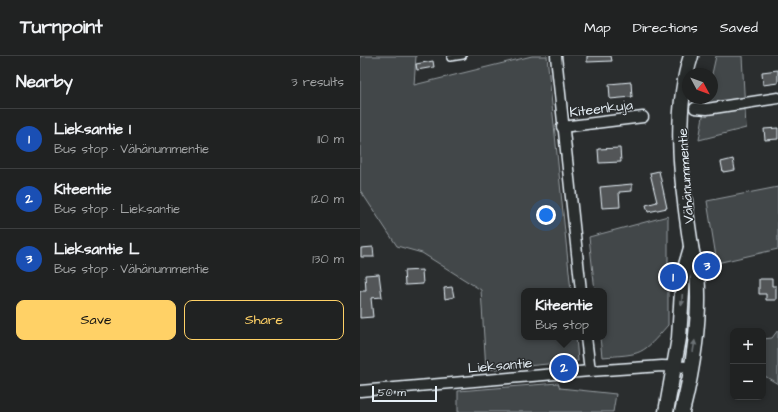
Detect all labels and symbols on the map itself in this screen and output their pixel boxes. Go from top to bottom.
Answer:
north arrow [682,68,718,104]
street label: Kiteenkuja [568,95,634,123]
street label: Vähänummentie [673,127,699,224]
your location [536,205,556,225]
pin: 3 [694,251,720,281]
pin: 1 [660,262,686,292]
one-way arrow [678,294,685,306]
one-way arrow [691,340,697,352]
street label: Lieksantie [467,353,534,379]
pin: 2 [551,353,577,383]
scale bar [372,384,437,403]

